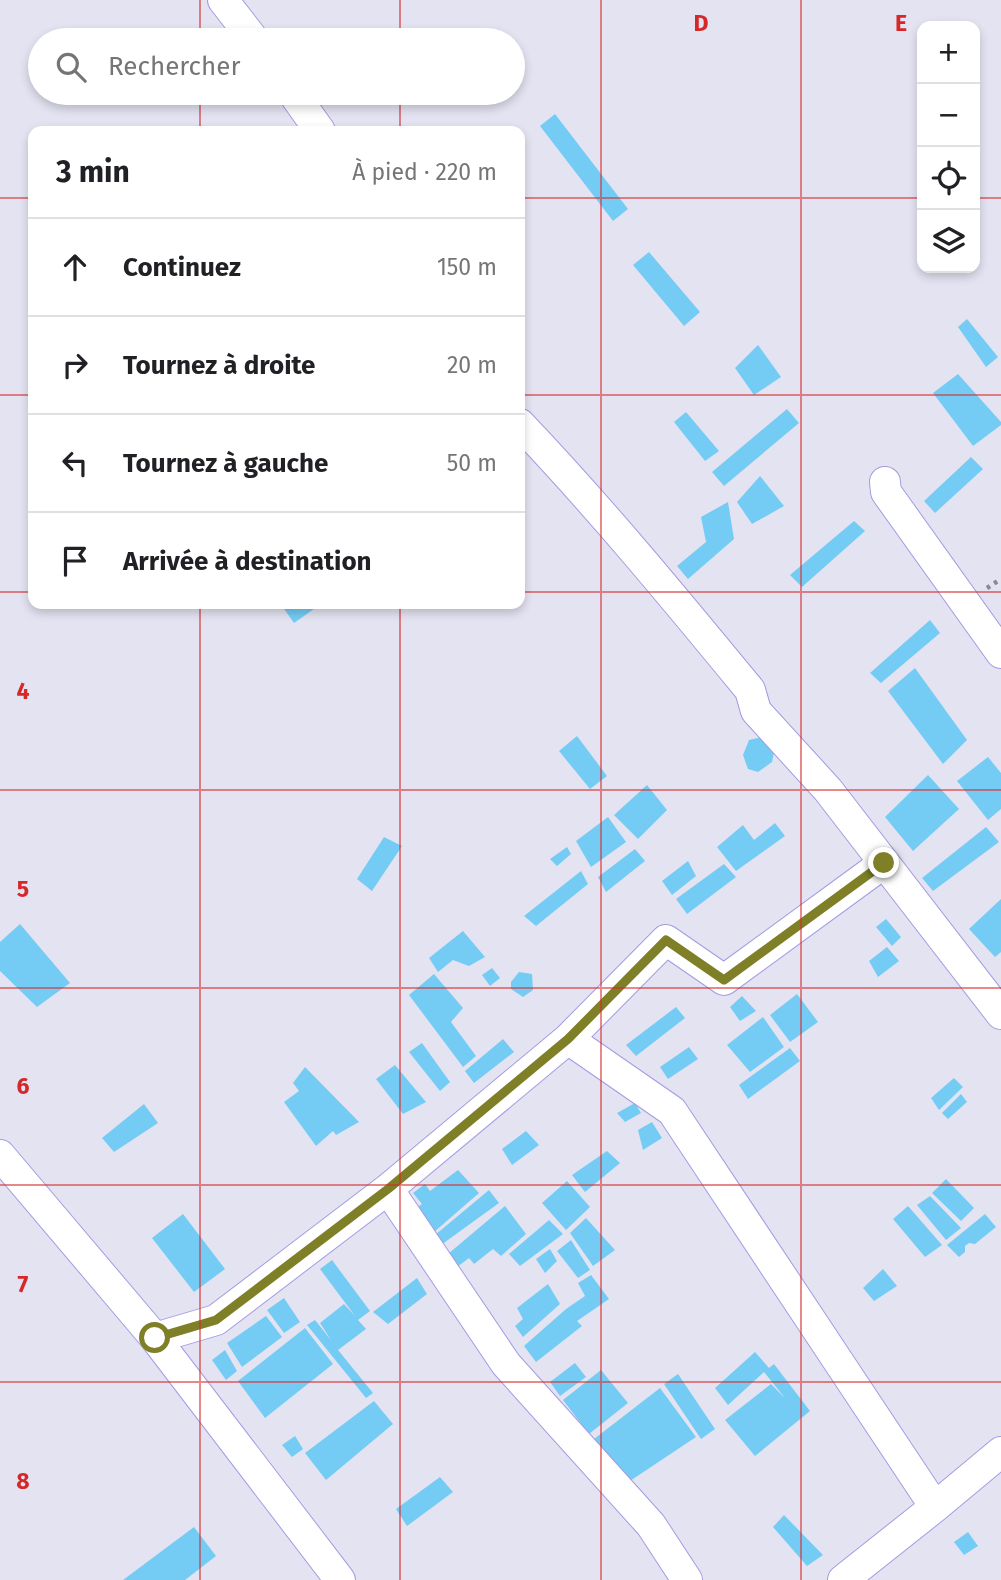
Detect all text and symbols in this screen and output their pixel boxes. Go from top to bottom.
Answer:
text: D [694,9,709,37]
text: E [895,9,907,37]
map controls [917,21,980,273]
button: + [917,21,980,84]
search box [28,28,525,105]
icon: search [52,48,90,86]
text: Rechercher [108,51,240,82]
button: − [917,84,980,147]
button: locate [917,147,980,210]
text: 3 min [56,154,130,190]
text: À pied · 220 m [352,158,497,186]
button: layers [917,210,980,273]
icon: ahead [56,248,94,286]
text: Continuez [123,252,241,283]
text: 150 m [437,253,497,281]
icon: right [56,346,94,384]
text: Tournez à droite [123,350,315,381]
text: 20 m [447,351,497,379]
icon: left [56,444,94,482]
text: Tournez à gauche [123,448,328,479]
text: 50 m [447,449,497,477]
icon: arrive [56,542,94,580]
text: Arrivée à destination [123,546,372,577]
text: 4 [17,677,30,705]
route end [868,847,899,878]
text: 5 [17,875,29,903]
text: 6 [17,1072,30,1100]
text: 7 [18,1270,29,1298]
route start [139,1322,170,1353]
text: 8 [16,1467,30,1495]

